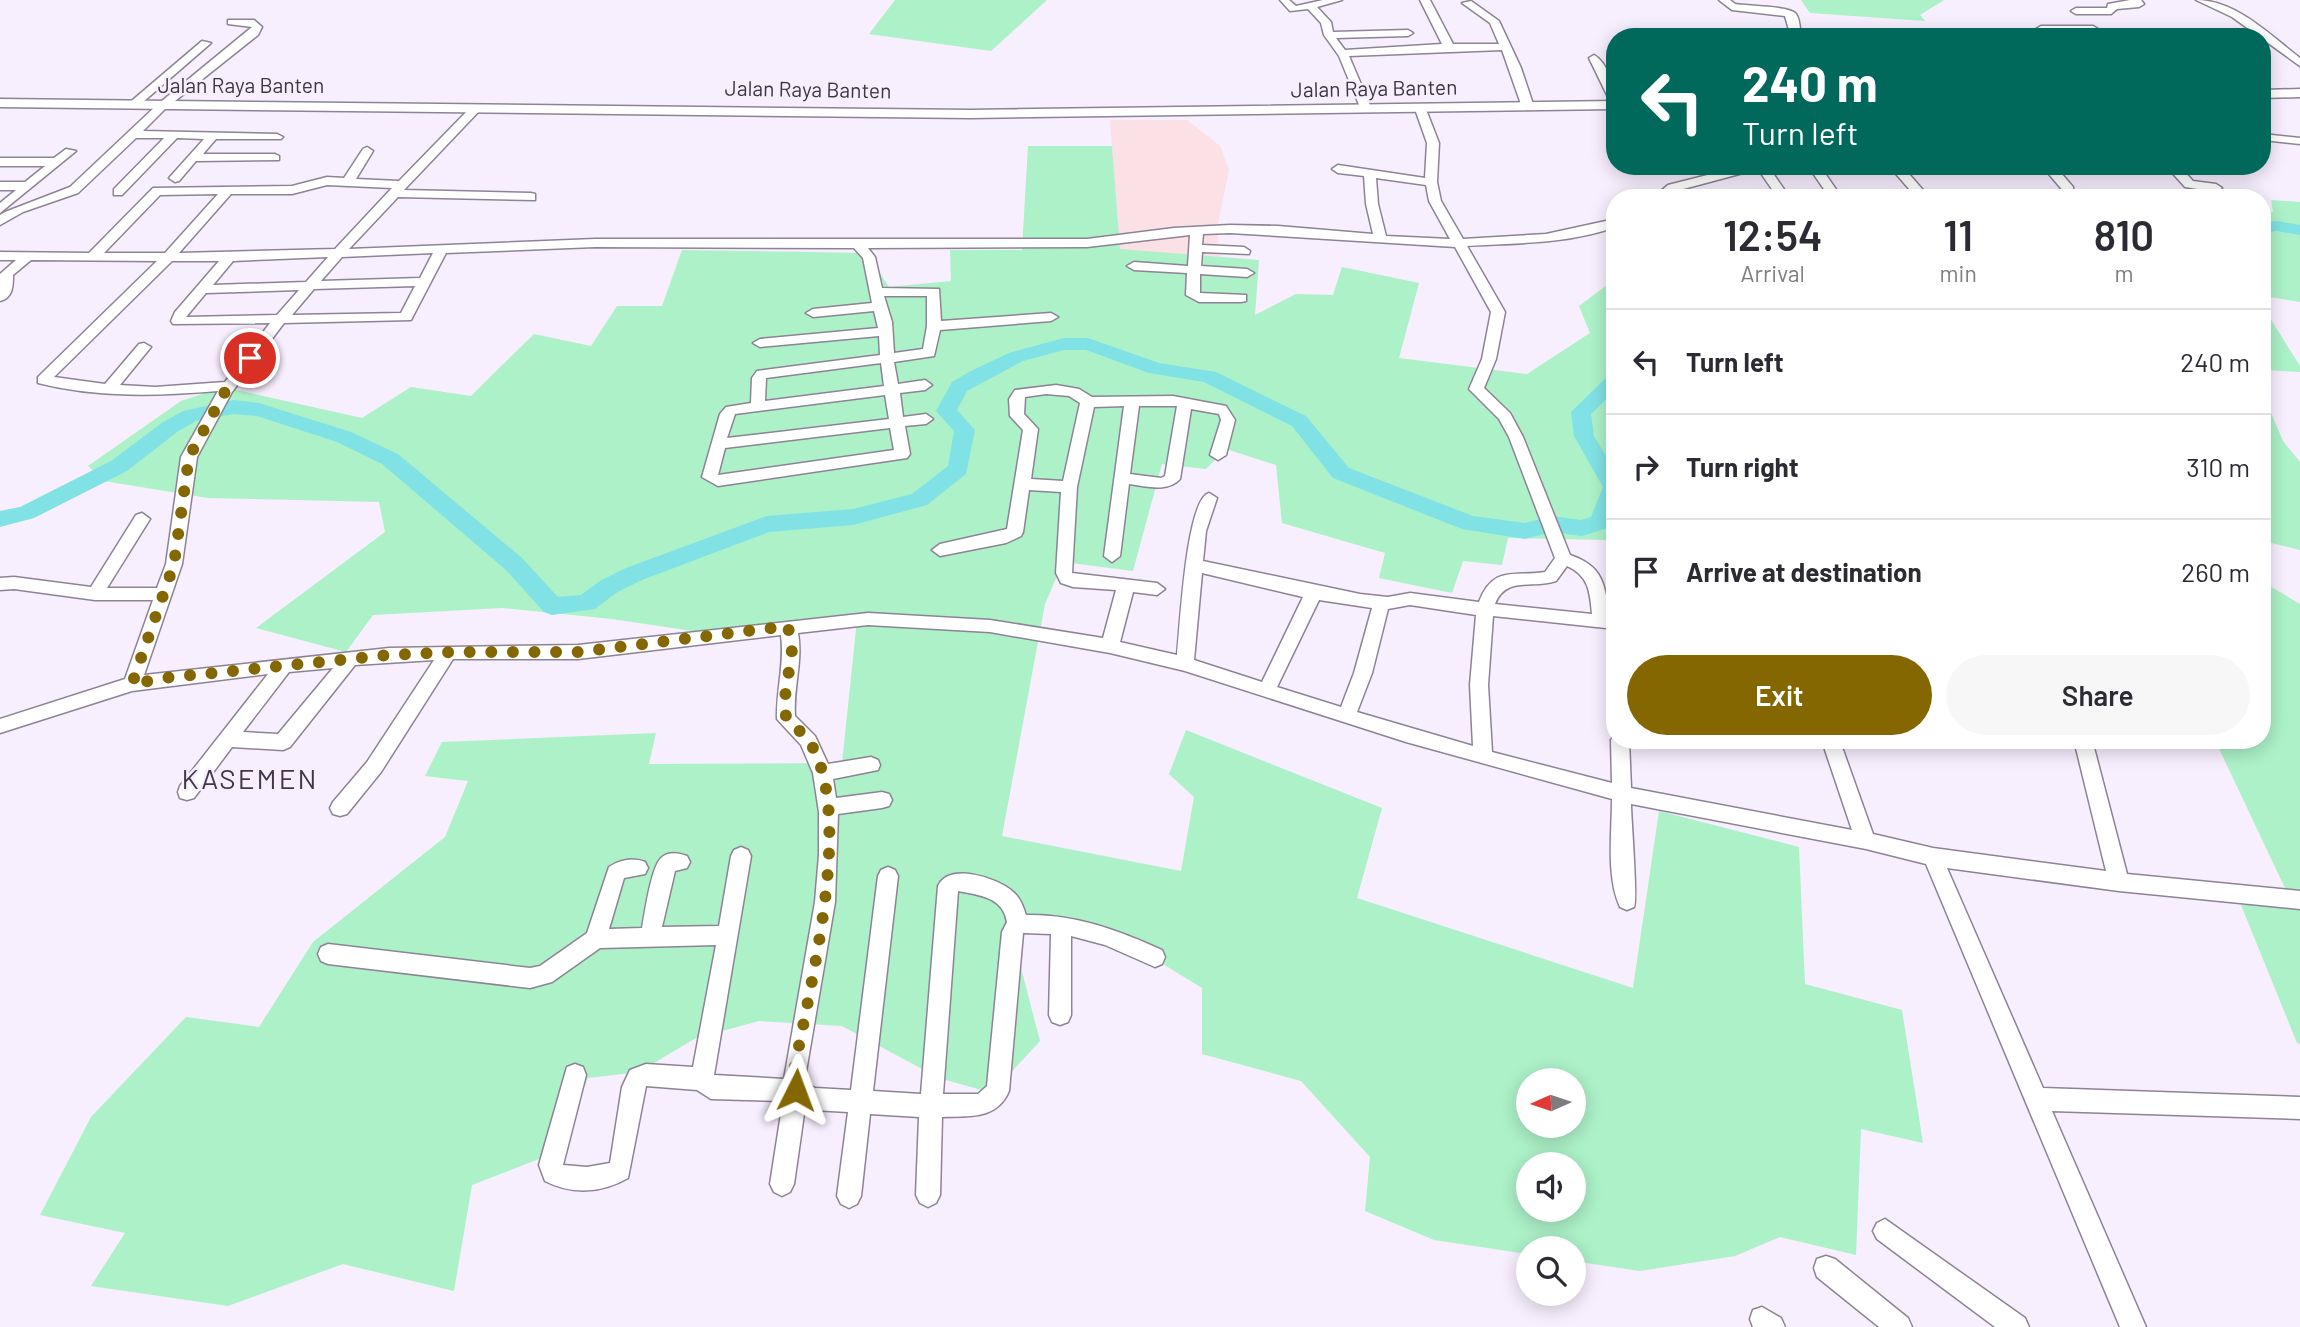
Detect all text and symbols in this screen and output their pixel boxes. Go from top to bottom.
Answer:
text: 240 m [1742,53,1878,112]
icon: left [1627,56,1718,147]
street label: Jalan Raya Banten [158,72,324,97]
street label: Jalan Raya Banten [1290,74,1458,101]
street label: Jalan Raya Banten [724,75,892,102]
text: Turn left [1742,113,1859,151]
text: 12:54 [1723,209,1823,259]
text: 11 [1943,209,1973,259]
text: 810 [2094,209,2154,259]
text: Arrival [1741,259,1805,287]
text: min [1940,259,1977,287]
text: m [2114,259,2133,287]
pin [220,328,280,388]
icon: arrive [231,339,269,377]
icon: left [1627,343,1665,381]
text: Turn left [1686,346,1784,377]
text: 240 m [2180,346,2250,377]
icon: right [1627,448,1665,486]
text: Turn right [1686,451,1799,482]
text: 310 m [2186,451,2250,482]
icon: arrive [1627,553,1665,591]
text: Arrive at destination [1686,556,1922,587]
text: 260 m [2181,556,2250,587]
button: Exit [1627,655,1932,735]
button: Share [1946,655,2250,735]
district label: KASEMEN [181,761,319,795]
position arrow [759,1053,833,1127]
north arrow [1516,1068,1586,1138]
map controls [1516,1068,1586,1306]
button: sound [1516,1152,1586,1222]
button: search [1516,1236,1586,1306]

